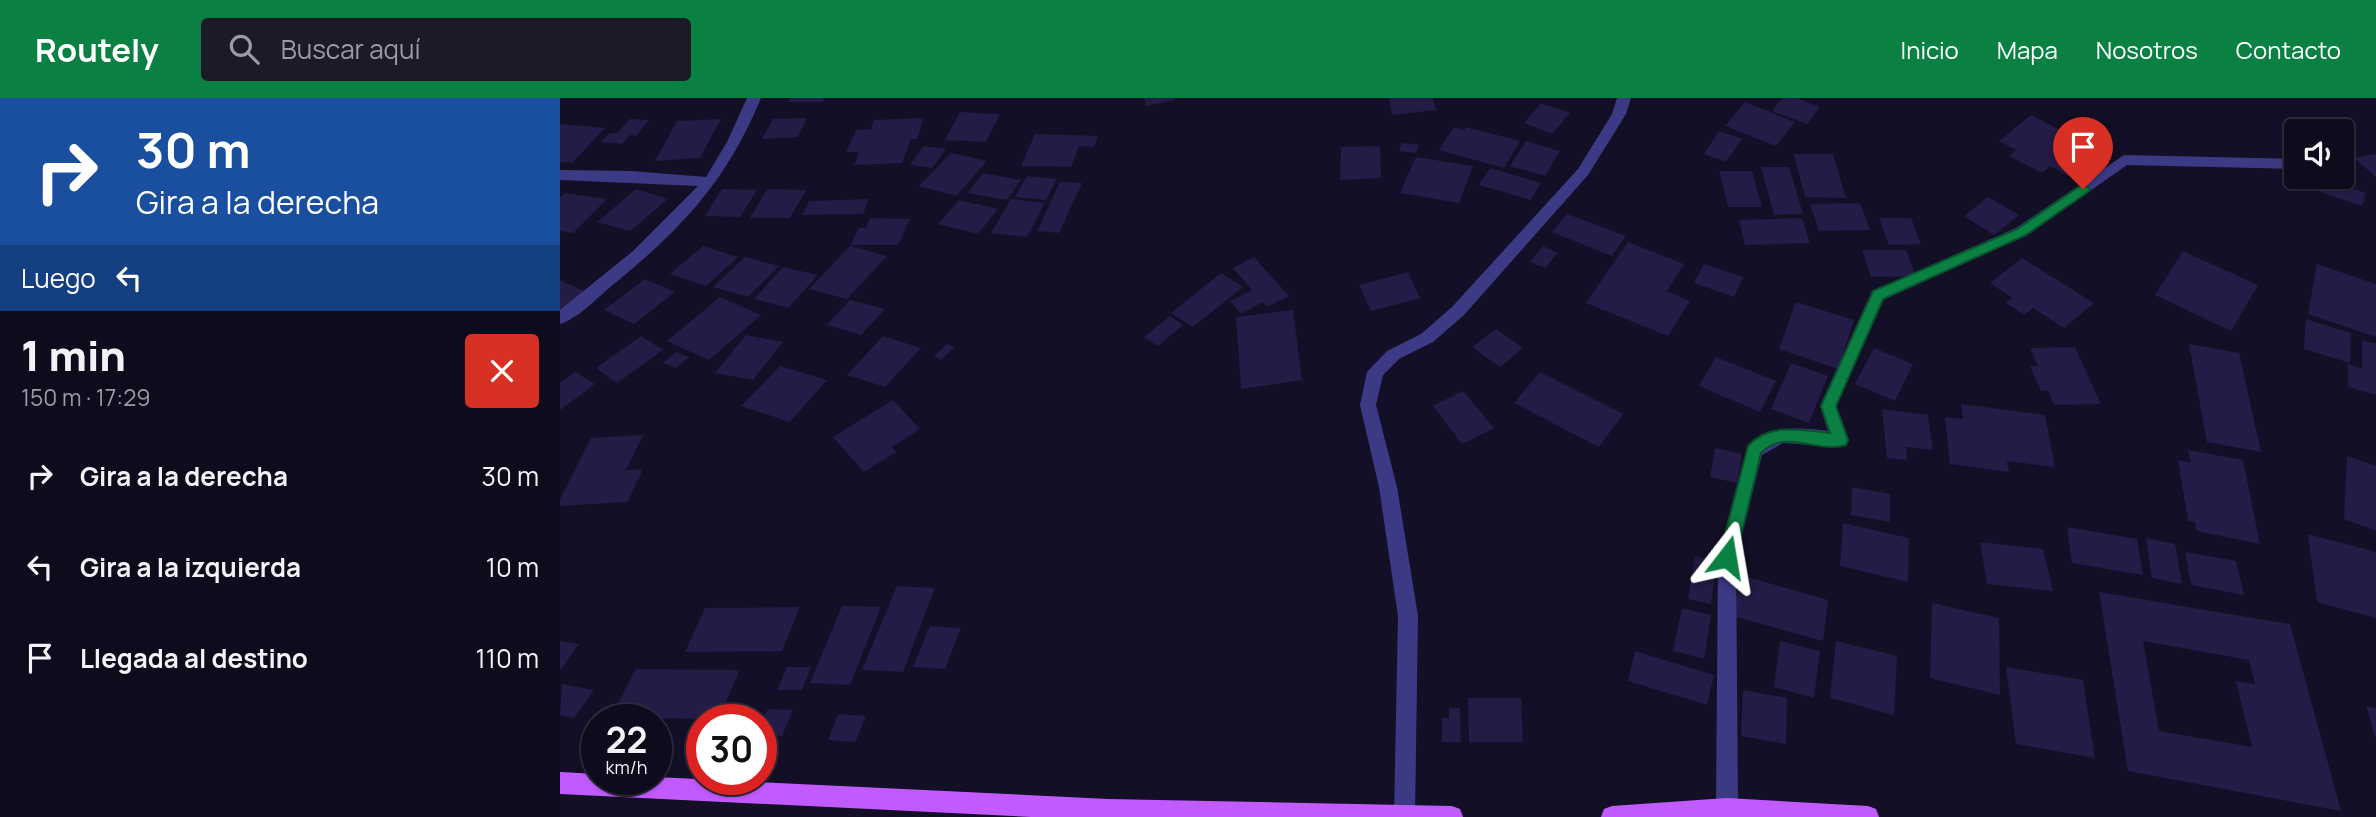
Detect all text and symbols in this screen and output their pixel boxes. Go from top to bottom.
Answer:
search box [201,18,691,81]
text: Routely [35,27,159,72]
icon: search [225,30,263,68]
text: Buscar aquí [281,31,421,67]
text: Inicio [1901,33,1959,66]
text: Mapa [1997,33,2058,66]
text: Nosotros [2096,33,2198,66]
text: Contacto [2236,33,2341,66]
text: 30 m [136,116,251,183]
pin [2053,117,2113,189]
map controls [2284,119,2354,189]
button: sound [2284,119,2354,189]
icon: right [21,126,112,217]
icon: arrive [2064,128,2102,166]
text: Gira a la derecha [136,180,379,224]
icon: left [110,259,148,297]
text: Luego [21,260,96,296]
text: 1 min [21,326,126,384]
button: close [465,334,539,408]
text: 150 m · 17:29 [21,381,151,413]
icon: right [21,457,59,495]
text: Gira a la derecha [80,458,288,494]
text: 30 m [482,458,539,494]
position arrow [1690,520,1764,594]
icon: left [21,548,59,586]
text: Gira a la izquierda [80,549,301,585]
text: 10 m [486,549,539,585]
icon: arrive [21,639,59,677]
text: Llegada al destino [80,640,308,676]
text: 110 m [476,640,539,676]
speed limit sign: 30 [686,704,777,795]
text: 22 [606,716,647,764]
text: km/h [606,755,647,779]

